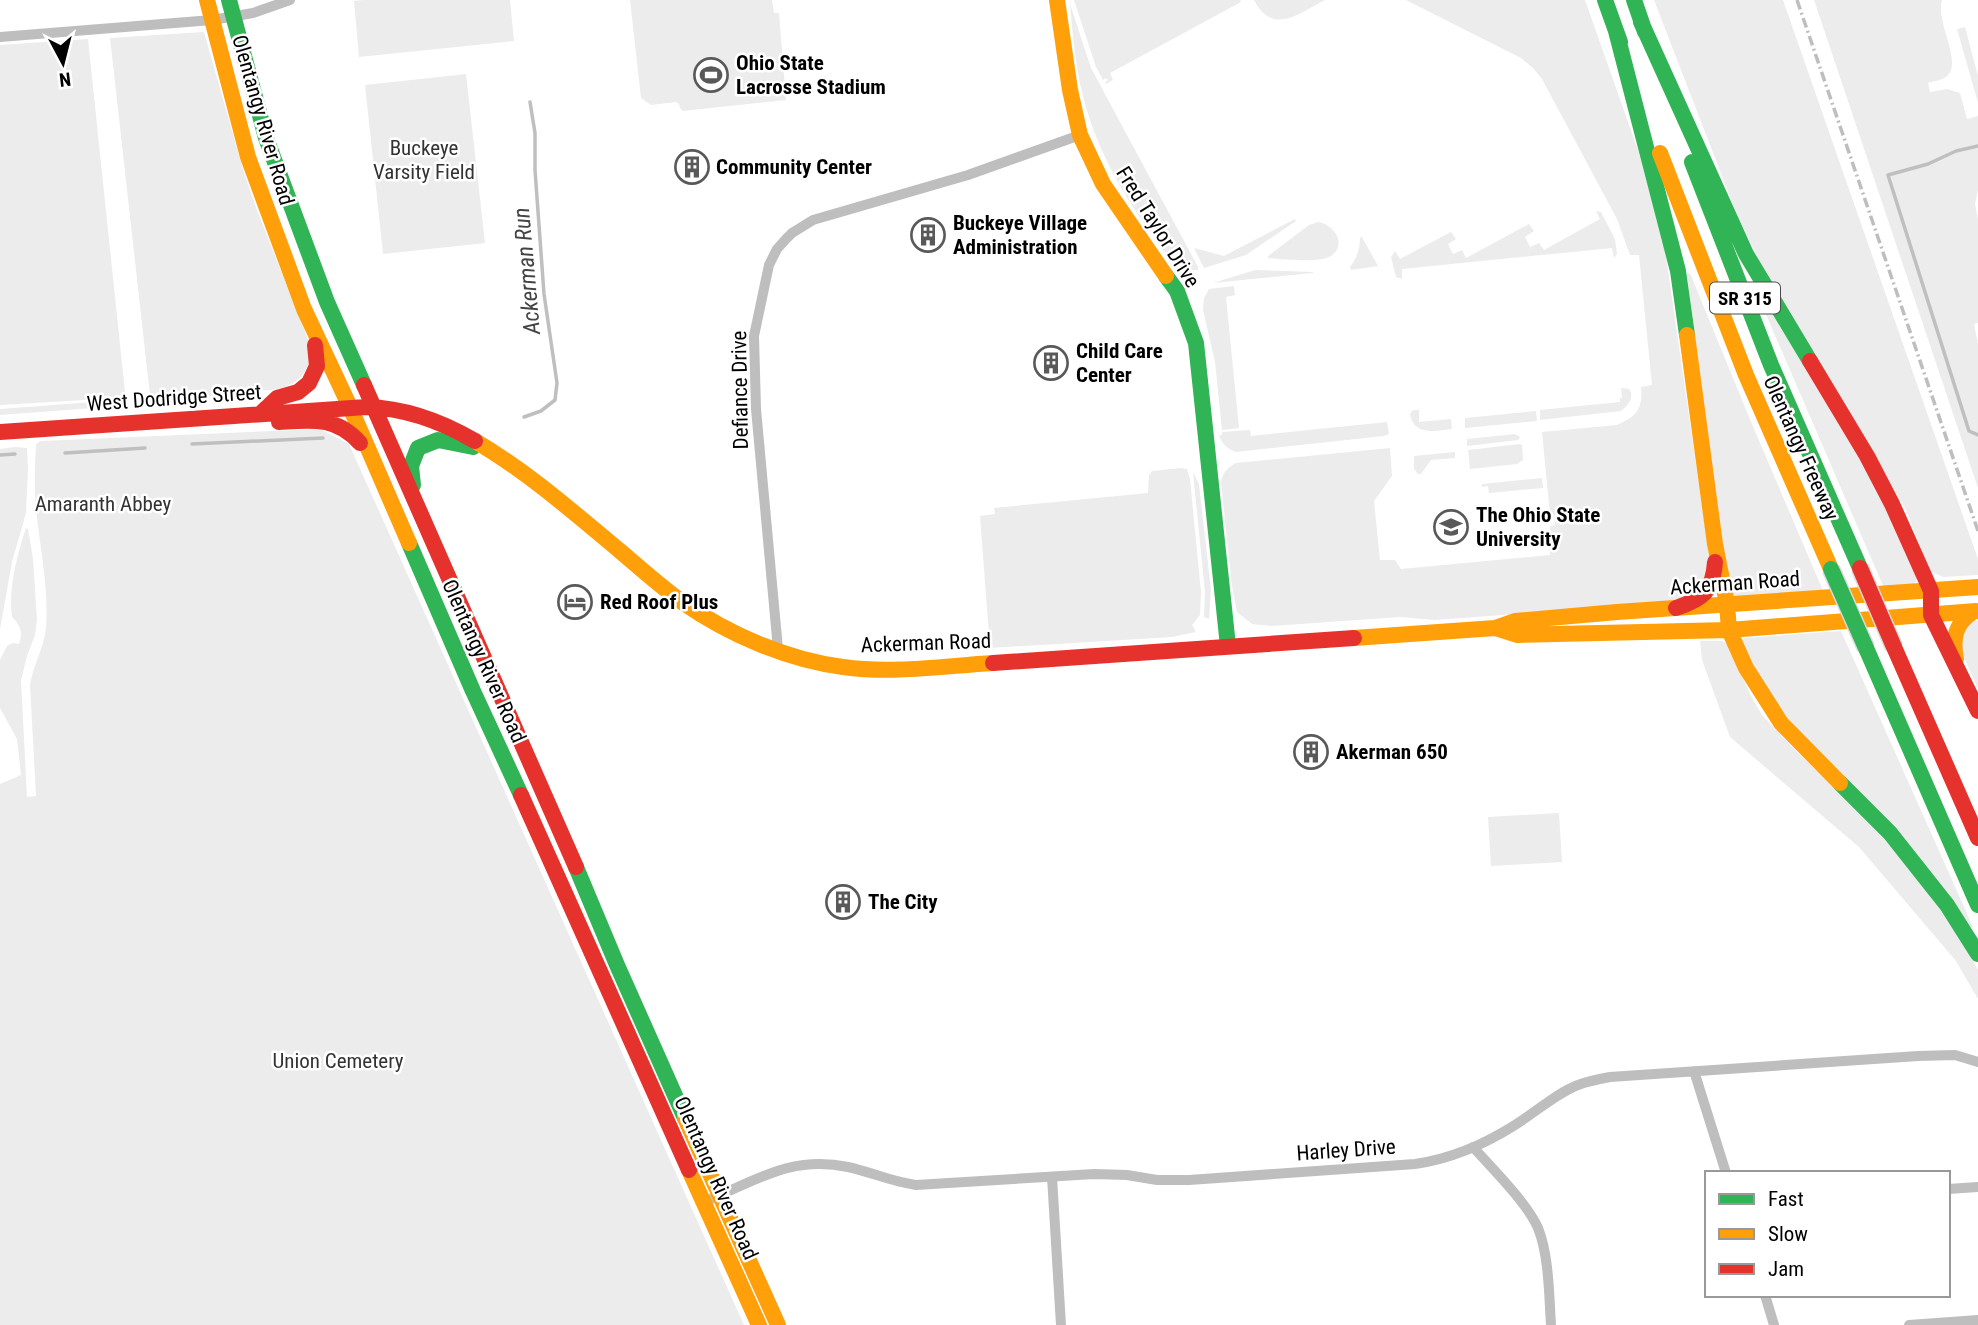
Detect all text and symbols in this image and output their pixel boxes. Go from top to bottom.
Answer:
north arrow [28,28,98,98]
street label: Olentangy River Road [227,32,299,208]
place label: Ohio State Lacrosse Stadium [736,51,886,99]
sports icon: Ohio State Lacrosse Stadium [692,56,730,94]
text: N [58,67,72,92]
park label: Buckeye Varsity Field [373,136,475,184]
building icon: Community Center [673,148,711,186]
place label: Community Center [716,155,872,179]
street label: Fred Taylor Drive [1111,162,1205,292]
water label: Ackerman Run [508,206,546,337]
place label: Buckeye Village Administration [953,211,1087,259]
building icon: Buckeye Village Administration [909,216,947,254]
road number: SR 315 [1710,282,1780,314]
street label: Defiance Drive [727,330,753,450]
place label: Child Care Center [1076,339,1163,387]
building icon: Child Care Center [1032,344,1070,382]
street label: Olentangy Freeway [1758,372,1844,524]
street label: West Dodridge Street [86,380,262,416]
park label: Amaranth Abbey [35,492,172,516]
place label: The Ohio State University [1476,503,1600,551]
school or university icon: The Ohio State University [1432,508,1470,546]
street label: Ackerman Road [1669,566,1801,600]
street label: Olentangy River Road [437,576,531,746]
hotel icon: Red Roof Plus [556,583,594,621]
place label: Red Roof Plus [600,590,718,614]
street label: Ackerman Road [860,629,992,657]
building icon: Akerman 650 [1292,733,1330,771]
place label: Akerman 650 [1336,740,1448,764]
building icon: The City [824,883,862,921]
place label: The City [868,890,938,914]
park label: Union Cemetery [272,1049,404,1073]
street label: Olentangy River Road [669,1093,763,1263]
street label: Harley Drive [1296,1135,1397,1165]
legend [1705,1171,1950,1297]
text: Fast [1768,1187,1804,1211]
text: Slow [1768,1222,1808,1246]
text: Jam [1768,1257,1804,1281]

